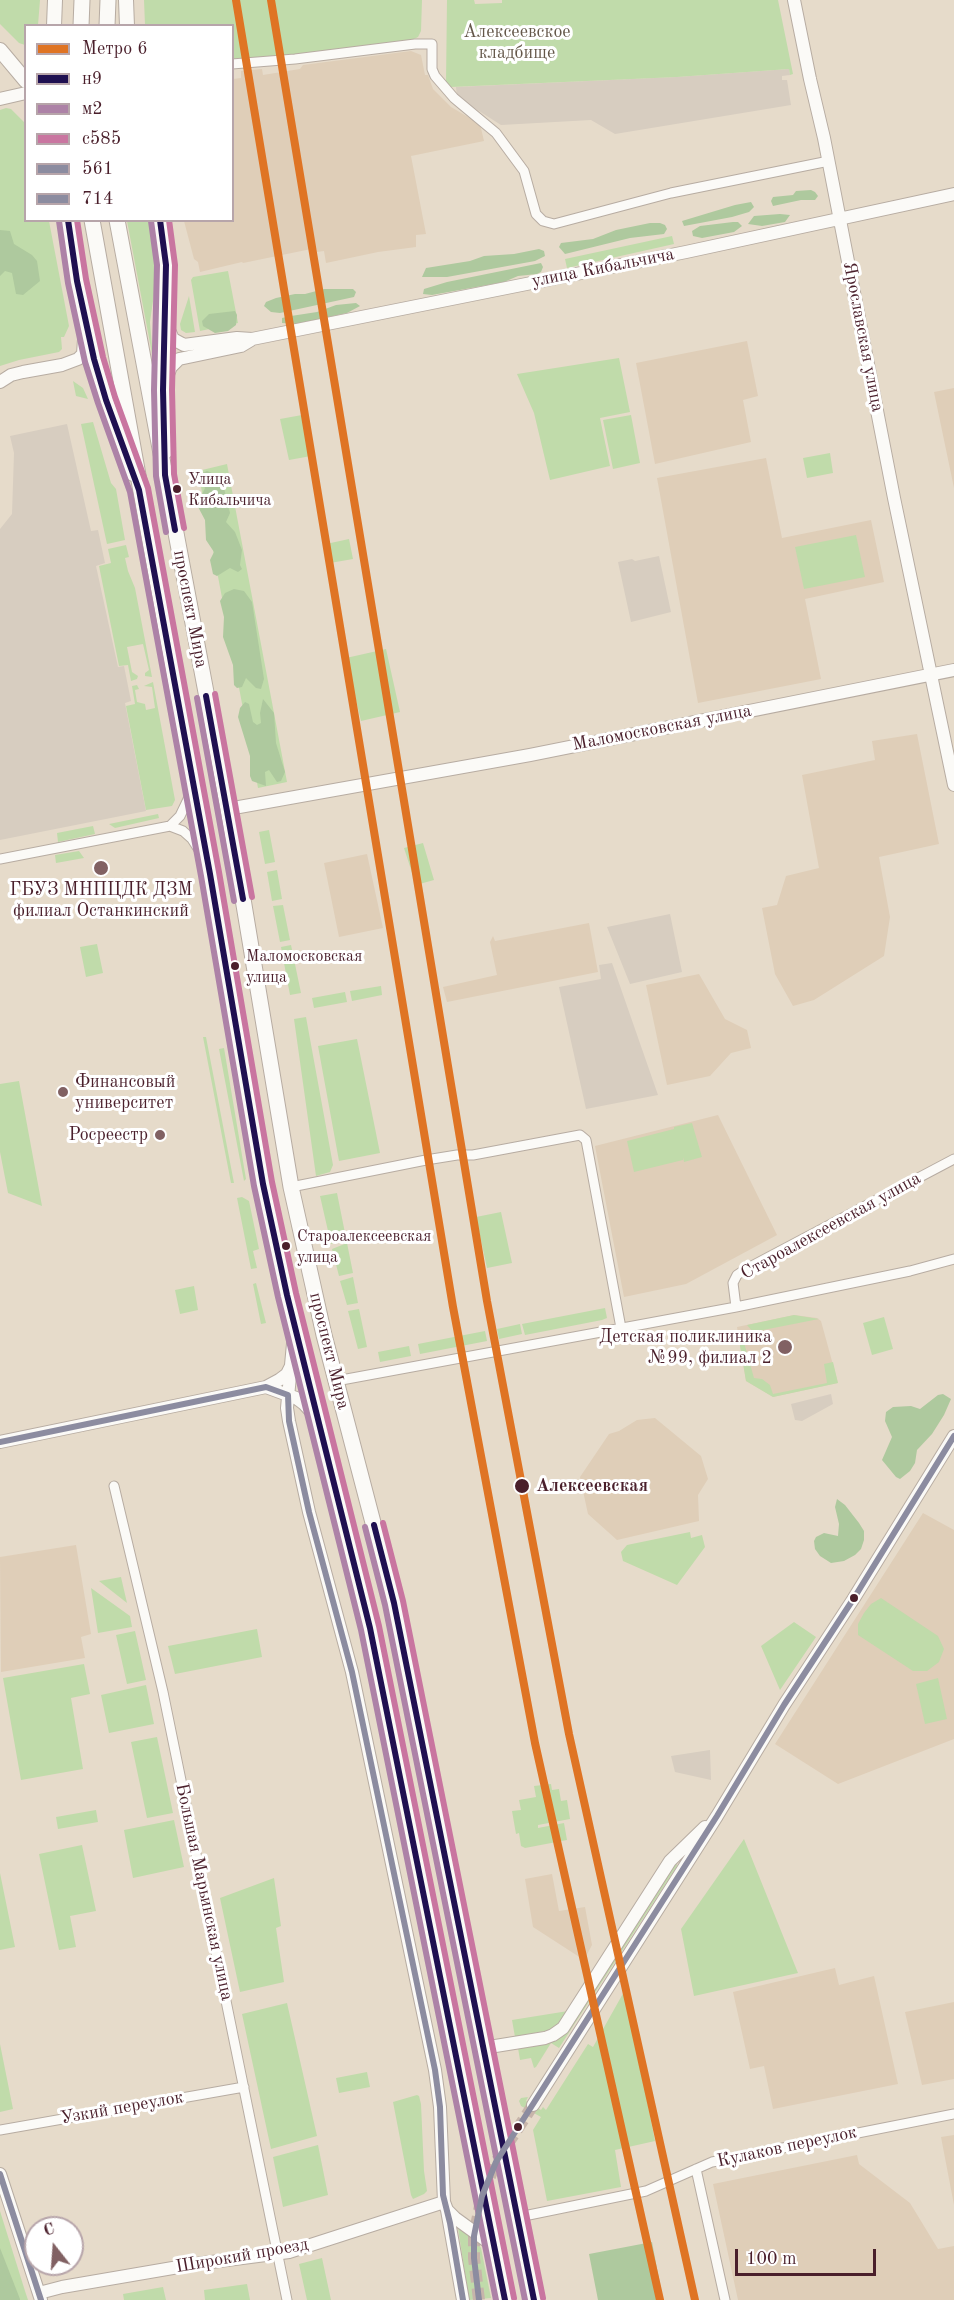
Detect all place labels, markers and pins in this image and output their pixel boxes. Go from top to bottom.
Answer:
place label: Улица Кибальчича [188,470,271,508]
marker: Улица Кибальчича [171,483,183,495]
marker: ГБУЗ МНПЦДК ДЗМ филиал Останкинский [92,859,110,877]
place label: ГБУЗ МНПЦДК ДЗМ филиал Останкинский [10,879,192,922]
place label: Маломосковская улица [246,947,362,985]
marker: Маломосковская улица [229,960,241,972]
place label: Финансовый университет [75,1071,175,1114]
marker: Финансовый университет [56,1085,70,1099]
place label: Росреестр [68,1124,148,1146]
marker: Росреестр [153,1128,167,1142]
place label: Староалексеевская улица [297,1227,431,1265]
marker: Староалексеевская улица [280,1240,292,1252]
place label: Детская поликлиника №99, филиал 2 [599,1326,772,1368]
marker: Детская поликлиника №99, филиал 2 [776,1338,794,1356]
place label: Алексеевская [536,1475,648,1497]
marker: Алексеевская [513,1477,531,1495]
unlabelled marker [848,1592,860,1604]
unlabelled marker [512,2121,524,2133]

